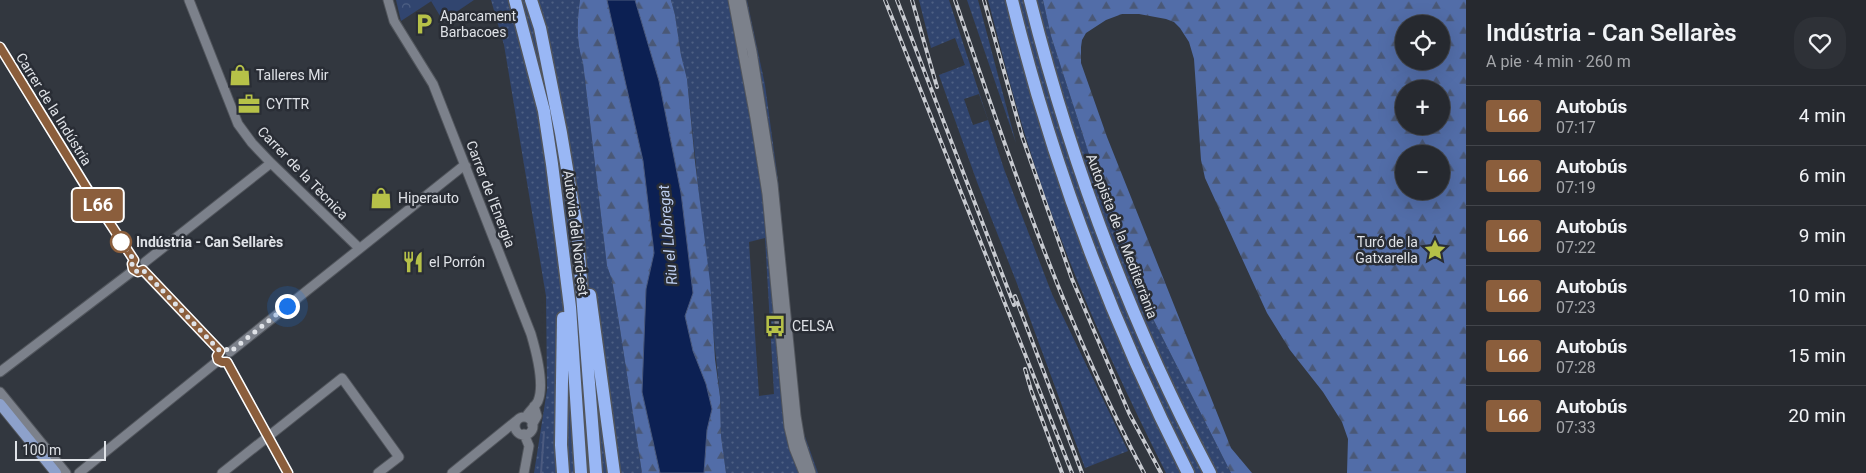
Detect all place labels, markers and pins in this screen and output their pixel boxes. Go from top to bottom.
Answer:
place label: Aparcament Barbacoes [440,8,517,40]
parking icon: Aparcament Barbacoes [411,11,437,37]
shop icon: Talleres Mir [227,62,253,88]
place label: Talleres Mir [256,67,329,83]
office icon: CYTTR [236,91,262,117]
place label: CYTTR [266,96,309,112]
shop icon: Hiperauto [368,185,394,211]
place label: Hiperauto [398,190,459,206]
marker: Indústria - Can Sellarès [110,231,132,253]
place label: Indústria - Can Sellarès [136,234,283,250]
place label: Turó de la Gatxarella [1355,234,1418,266]
place icon: Turó de la Gatxarella [1422,237,1448,263]
restaurant icon: el Porrón [400,249,426,275]
place label: el Porrón [429,254,485,270]
bus stop icon: CELSA [762,313,788,339]
place label: CELSA [792,318,834,334]

